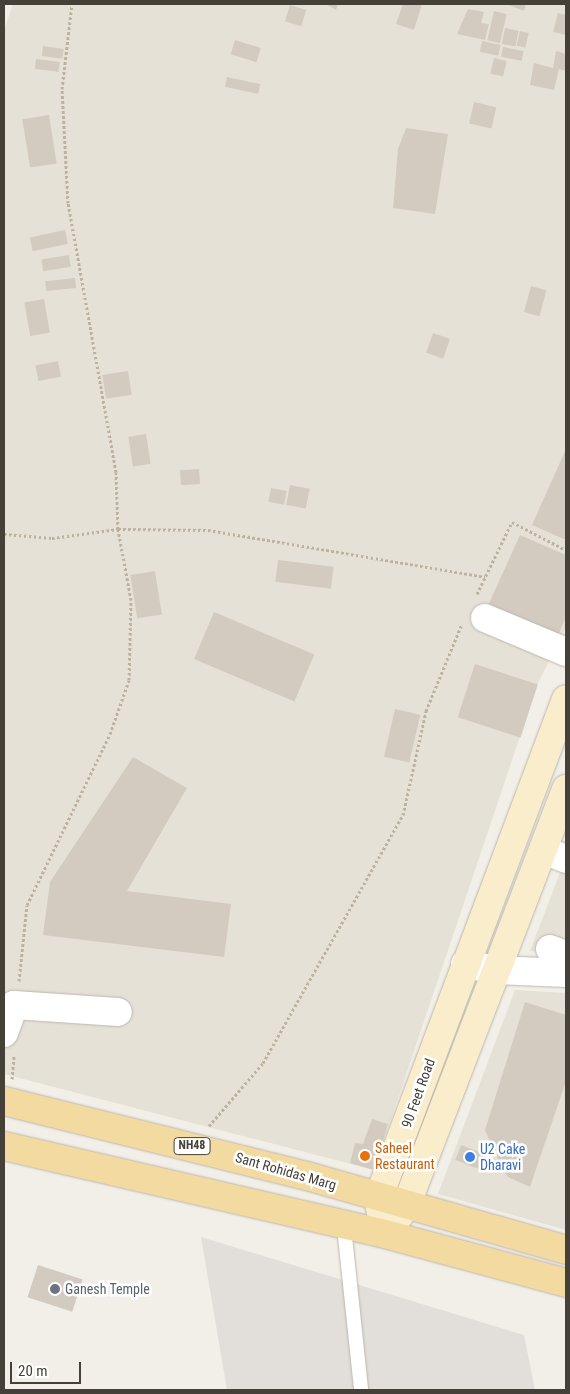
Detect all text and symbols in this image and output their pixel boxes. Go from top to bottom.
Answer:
street label: 90 Feet Road [398,1056,438,1130]
road number: NH48 [173,1136,211,1156]
place label: Saheel Restaurant [375,1140,435,1172]
place label: U2 Cake Dharavi [480,1141,525,1174]
street label: Sant Rohidas Marg [234,1149,338,1193]
marker: Saheel Restaurant [359,1150,371,1162]
marker: U2 Cake Dharavi [464,1151,476,1163]
place label: Ganesh Temple [65,1281,150,1297]
marker: Ganesh Temple [49,1283,61,1295]
scale bar [12,1352,84,1384]
text: 20 m [18,1362,48,1380]

